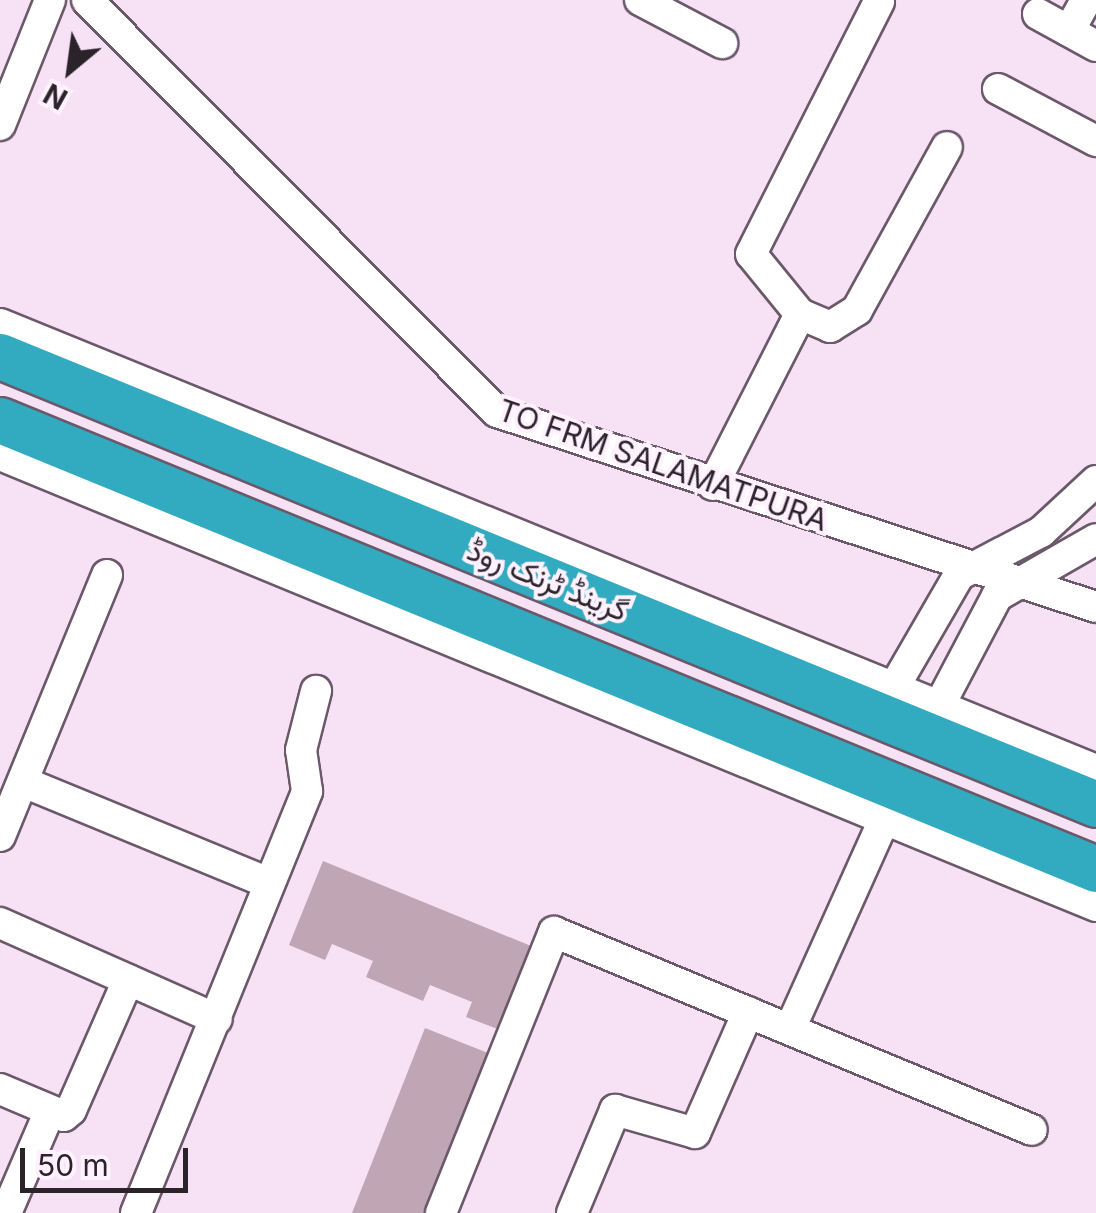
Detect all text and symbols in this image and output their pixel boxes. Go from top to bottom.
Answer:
north arrow [20,20,120,120]
text: N [38,76,73,116]
street label: TO FRM SALAMATPURA [494,392,832,538]
street label: گرینڈ ٹرنک روڈ [462,531,634,629]
scale bar [25,1128,192,1190]
text: 50 m [37,1147,109,1183]

